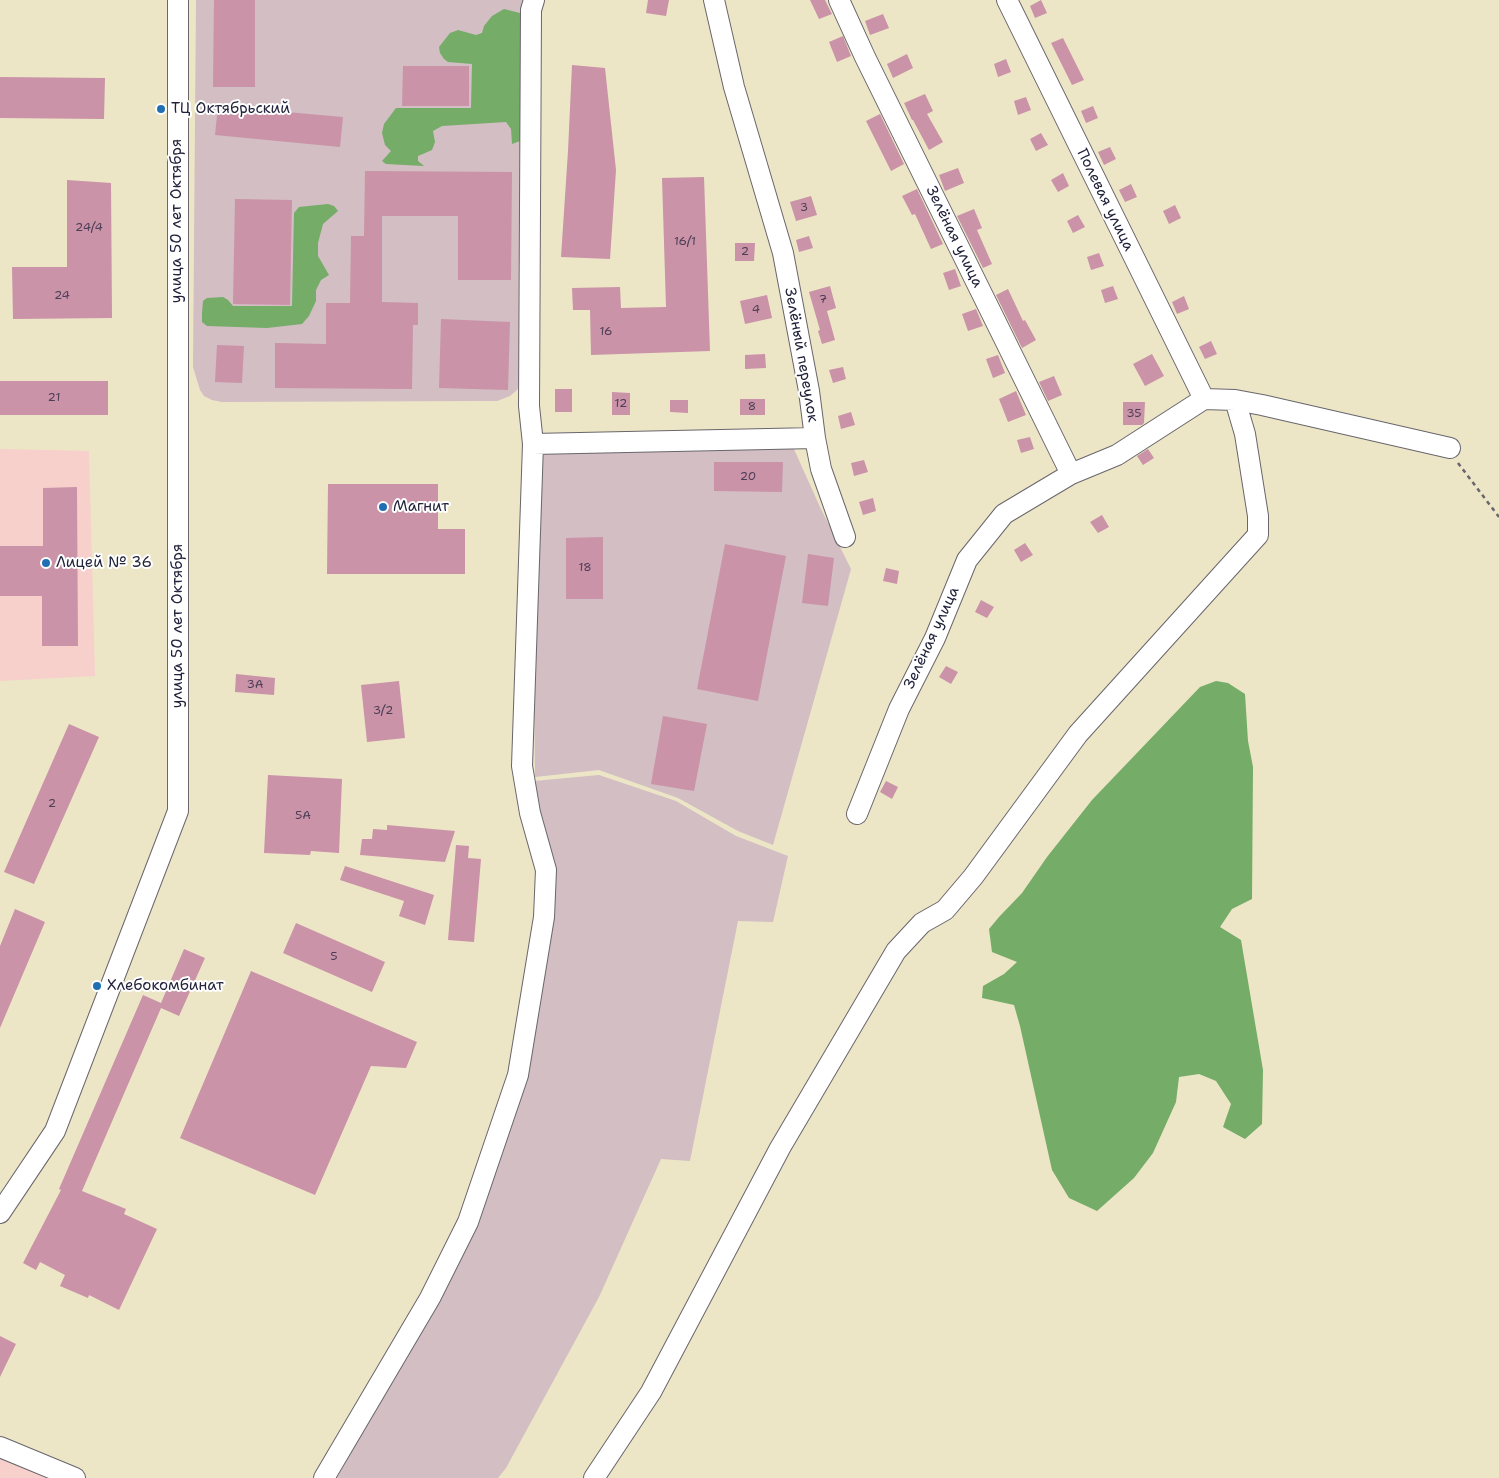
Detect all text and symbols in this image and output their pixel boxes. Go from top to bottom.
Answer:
place label: ТЦ Октябрьский [171,100,290,118]
marker: ТЦ Октябрьский [155,103,167,115]
street label: улица 50 лет Октября [168,139,186,303]
street label: Полевая улица [1072,146,1138,254]
street label: Зелёная улица [922,183,986,291]
house number: 3 [800,201,808,215]
house number: 24/4 [75,221,103,235]
house number: 16/1 [674,235,696,249]
house number: 2 [741,245,749,259]
street label: Зелёный переулок [780,286,822,424]
house number: 24 [54,289,70,303]
house number: 7 [819,293,827,307]
house number: 4 [752,303,760,317]
house number: 16 [599,325,613,339]
house number: 21 [48,391,60,405]
house number: 12 [615,397,627,411]
house number: 8 [748,400,756,414]
house number: 35 [1126,407,1142,421]
house number: 20 [740,470,756,484]
place label: Магнит [393,498,449,516]
marker: Магнит [377,501,389,513]
street label: улица 50 лет Октября [169,544,187,708]
place label: Лицей № 36 [56,554,152,572]
marker: Лицей № 36 [40,557,52,569]
house number: 18 [578,561,592,575]
street label: Зелёная улица [900,584,964,692]
house number: 3А [246,678,264,692]
house number: 3/2 [373,704,393,718]
house number: 2 [48,797,56,811]
house number: 5А [295,809,311,823]
house number: 5 [330,950,338,964]
place label: Хлебокомбинат [107,977,224,995]
marker: Хлебокомбинат [91,980,103,992]

